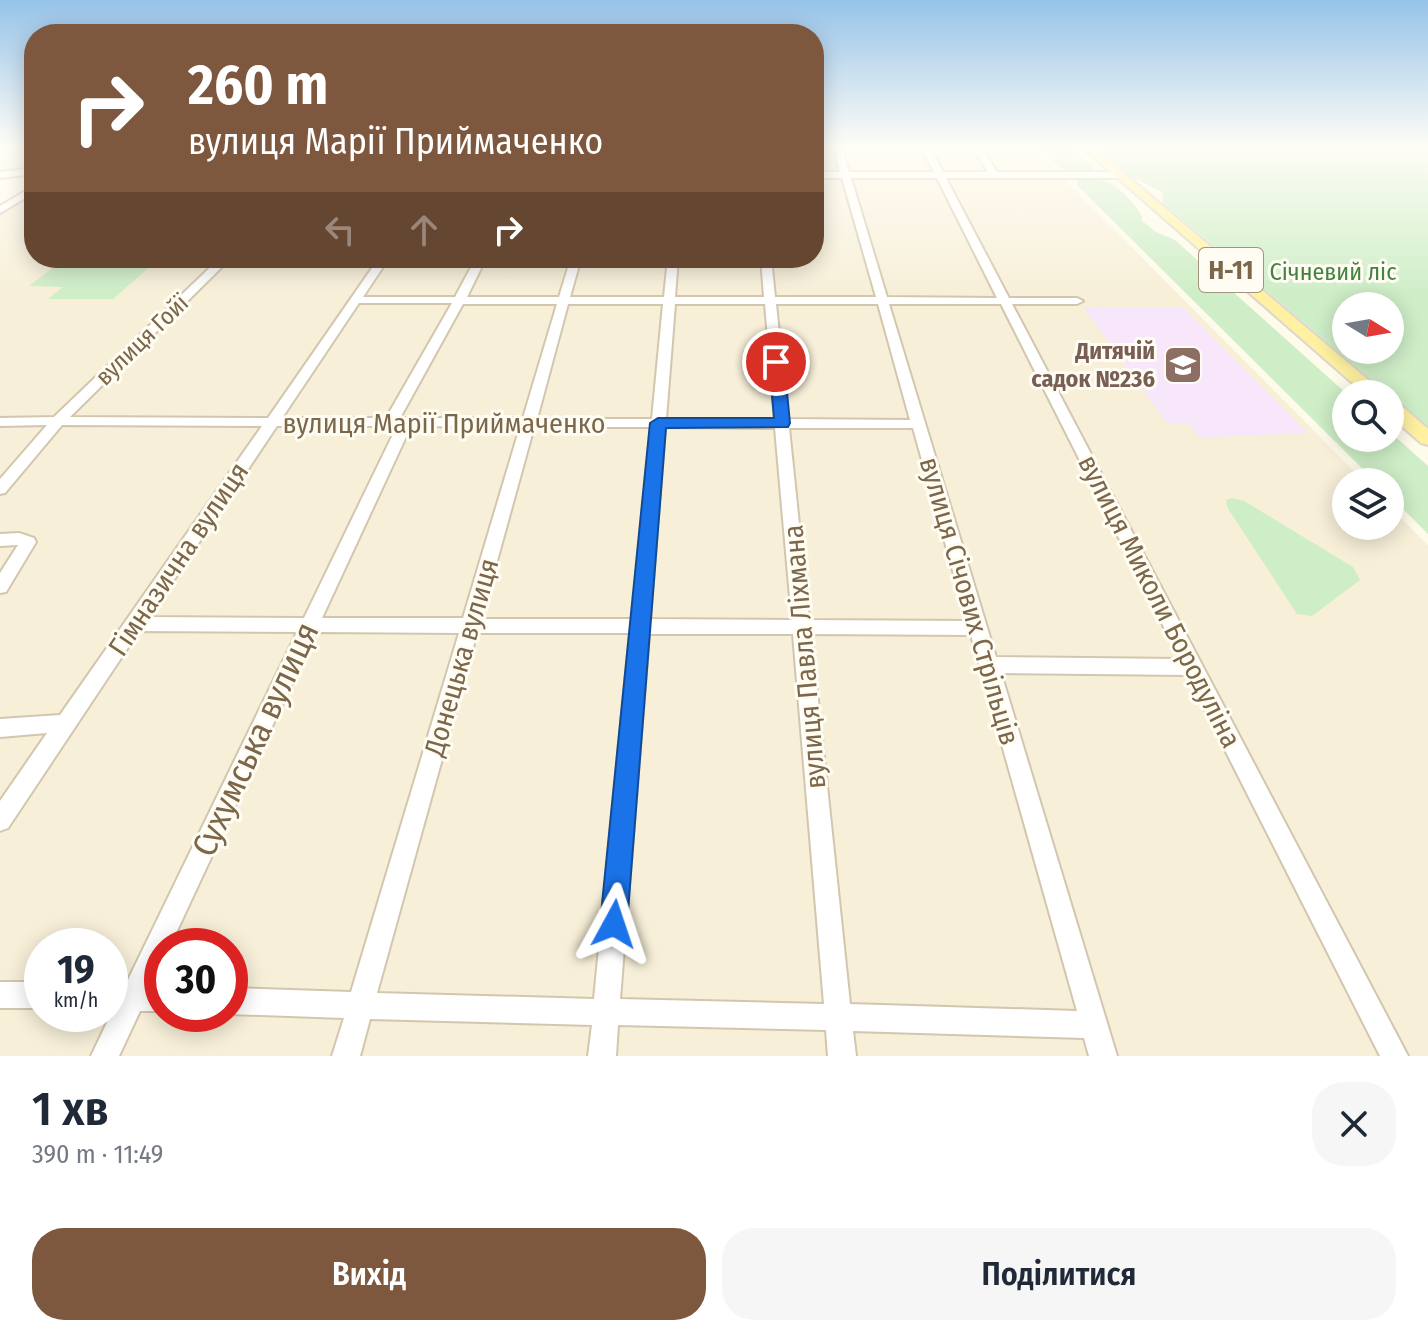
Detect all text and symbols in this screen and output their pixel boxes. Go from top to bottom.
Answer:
text: 260 m [188,52,328,119]
icon: right [56,56,160,160]
text: вулиця Марії Приймаченко [188,120,603,164]
icon: left [318,208,362,252]
icon: ahead [402,208,446,252]
icon: right [486,208,530,252]
road number: Н-11 [1199,248,1263,292]
park label: Січневий ліс [1270,258,1396,286]
street label: вулиця Гойї [90,288,195,391]
north arrow [1332,292,1404,364]
map controls [1332,292,1404,540]
pin [742,328,810,396]
place label: Дитячій садок №236 [1031,337,1155,393]
icon: arrive [754,340,798,384]
school or university icon: Дитячій садок №236 [1162,344,1204,386]
button: search [1332,380,1404,452]
street label: вулиця Марії Приймаченко [283,407,605,440]
street label: вулиця Миколи Бородуліна [1071,449,1248,753]
street label: вулиця Січових Стрільців [913,453,1026,749]
street label: Гімназична вулиця [102,456,255,662]
button: layers [1332,468,1404,540]
street label: вулиця Павла Ліхмана [777,524,832,790]
street label: Донецька вулиця [417,555,505,761]
street label: Сухумська вулиця [183,616,328,863]
position arrow [572,882,656,966]
speed limit sign: 30 [144,928,248,1032]
text: 19 [57,946,95,994]
text: km/h [54,988,98,1012]
text: 1 хв [32,1080,109,1138]
button: close [1312,1082,1396,1166]
text: 390 m · 11:49 [32,1139,164,1170]
button: Вихід [32,1228,706,1320]
button: Поділитися [722,1228,1396,1320]

